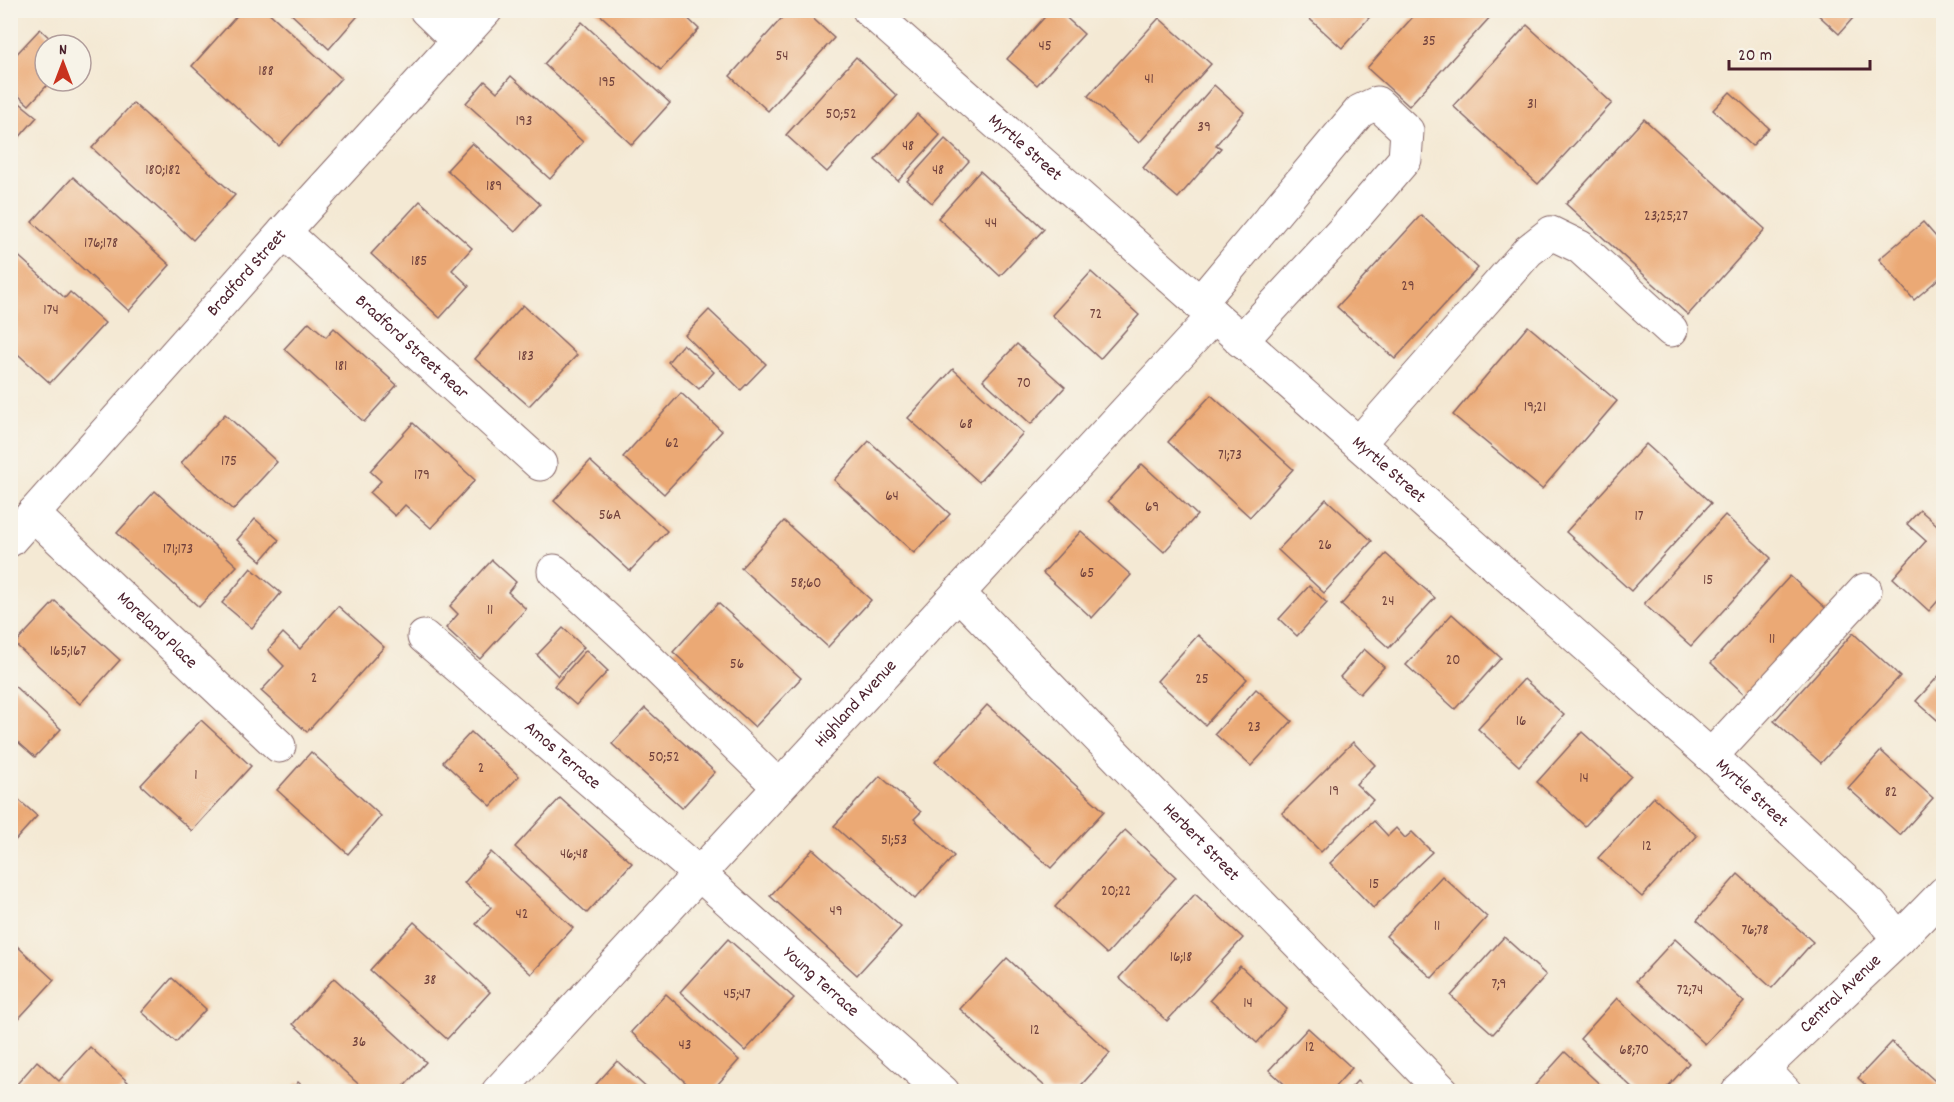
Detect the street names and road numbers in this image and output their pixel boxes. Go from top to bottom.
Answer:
street label: Myrtle Street [982,108,1067,188]
street label: Bradford Street [202,224,293,323]
street label: Bradford Street Rear [349,289,474,406]
street label: Myrtle Street [1346,431,1431,510]
street label: Moreland Place [111,586,203,675]
street label: Highland Avenue [809,654,903,753]
street label: Amos Terrace [518,716,606,796]
street label: Myrtle Street [1709,753,1793,834]
street label: Herbert Street [1156,798,1245,888]
street label: Young Terrace [777,942,864,1024]
street label: Central Avenue [1794,949,1888,1039]

